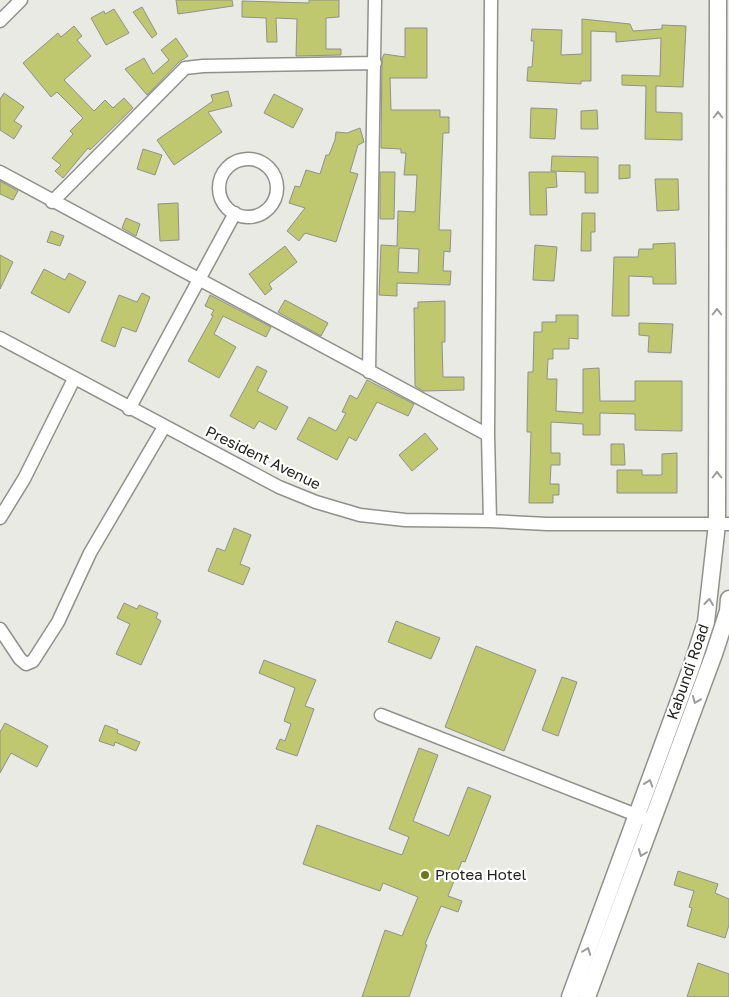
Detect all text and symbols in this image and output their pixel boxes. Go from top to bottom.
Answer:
one-way arrow [713,111,723,118]
one-way arrow [712,308,722,316]
street label: President Avenue [203,421,324,493]
one-way arrow [712,471,722,478]
one-way arrow [703,597,714,605]
street label: Kabundi Road [662,621,712,722]
one-way arrow [692,695,703,704]
one-way arrow [644,779,654,787]
one-way arrow [637,848,647,856]
place label: Protea Hotel [435,865,527,883]
marker: Protea Hotel [419,869,431,881]
one-way arrow [581,948,591,956]

